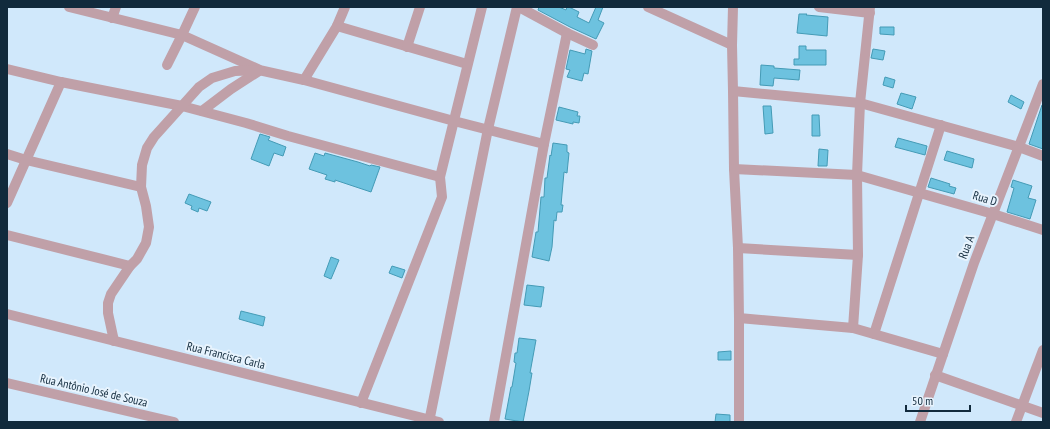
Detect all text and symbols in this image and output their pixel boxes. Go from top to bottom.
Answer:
street label: Rua D [971,187,999,209]
street label: Rua A [955,233,977,261]
street label: Rua Francisca Carla [185,338,267,372]
street label: Rua Antônio José de Souza [39,370,149,410]
scale bar [906,387,970,413]
text: 50 m [912,393,933,408]

